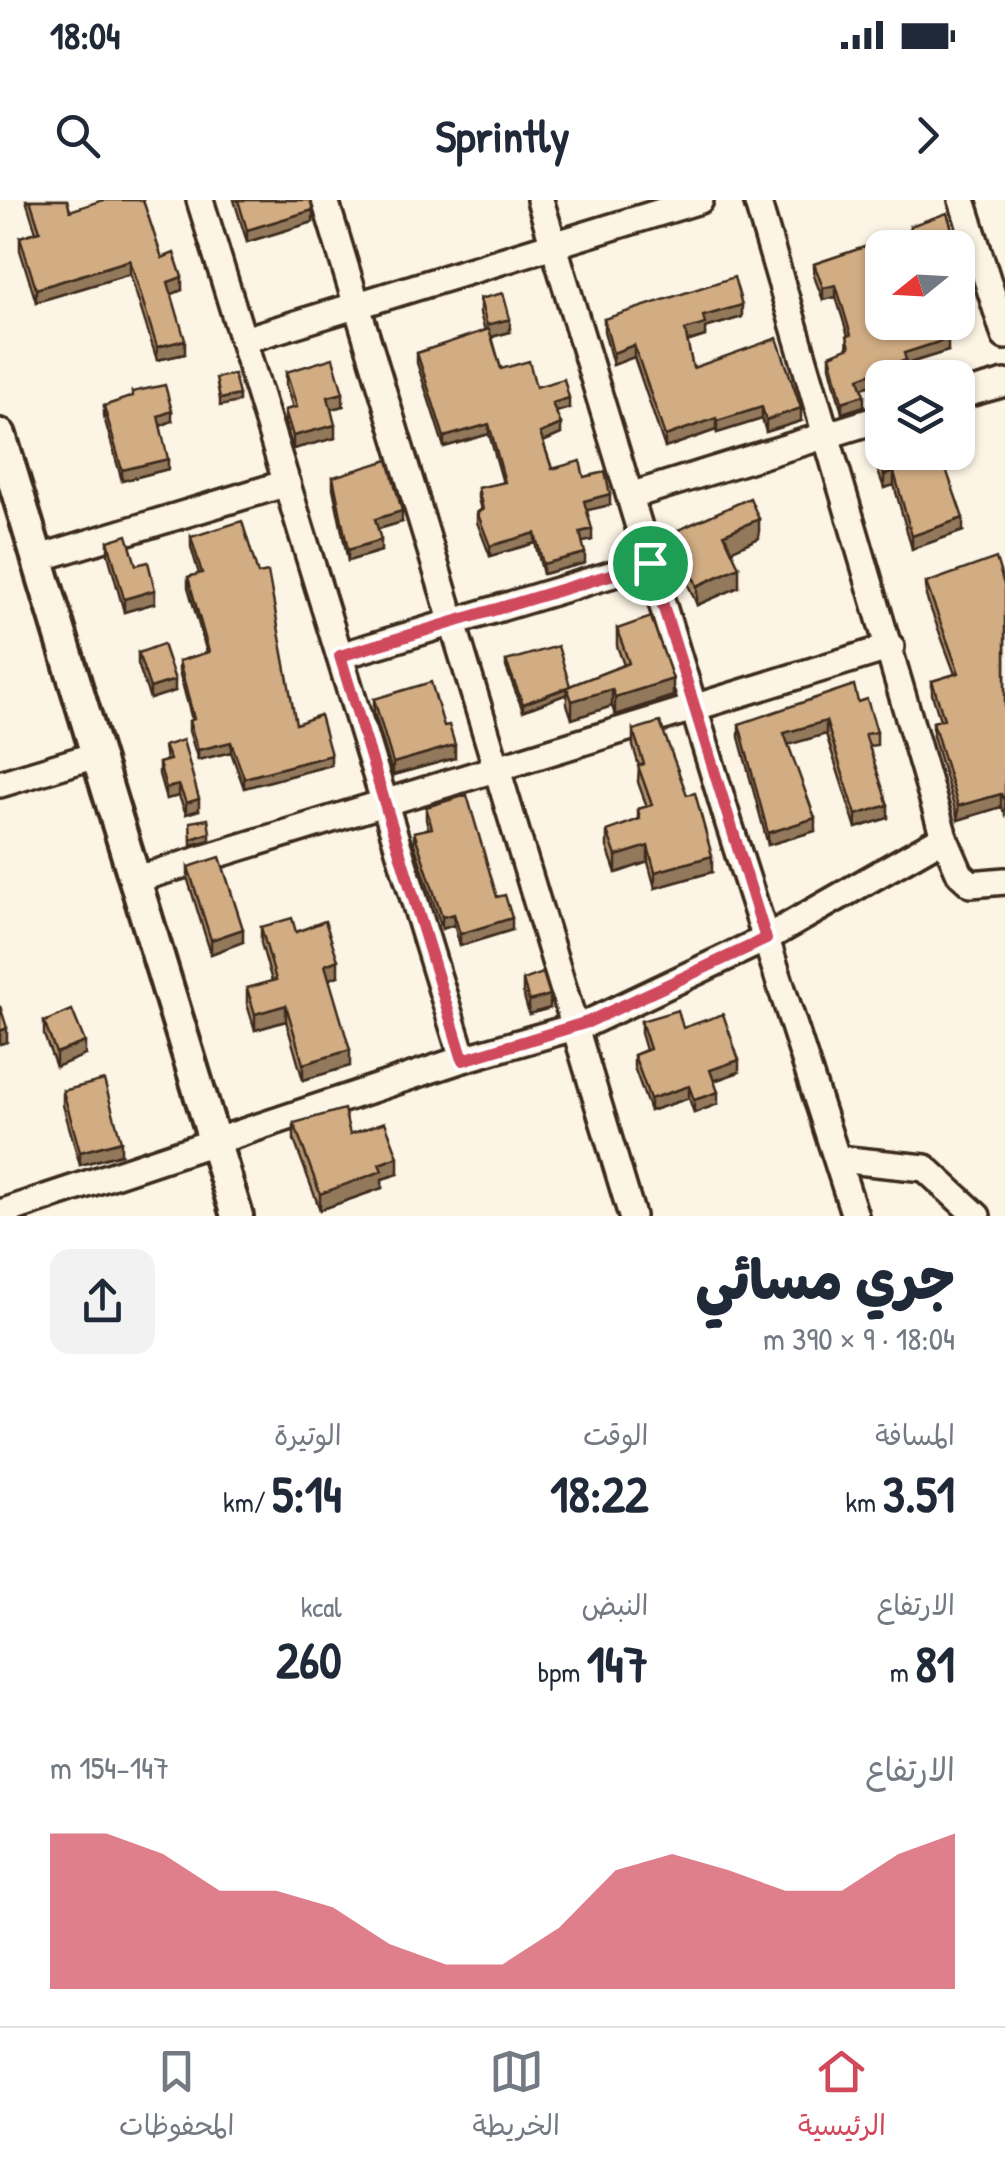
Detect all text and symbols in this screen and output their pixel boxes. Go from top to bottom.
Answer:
text: 18:04 [50,9,120,61]
text: Sprintly [435,105,570,166]
icon: search [50,108,105,163]
icon: forward [900,108,955,163]
north arrow [865,230,975,340]
map controls [865,230,975,470]
button: layers [865,360,975,470]
pin [608,521,693,606]
icon: arrive [623,536,678,591]
text: جري مسائي [696,1242,955,1316]
button: share [50,1249,155,1354]
text: 18:04 · 9 × 390 m [763,1317,955,1360]
text: الوتيرة [274,1416,342,1454]
text: الوقت [583,1416,648,1454]
text: المسافة [875,1416,955,1454]
text: 5:14 [272,1460,342,1528]
text: 18:22 [550,1460,648,1528]
text: 3.51 [883,1460,955,1528]
text: /km [223,1483,272,1521]
text: km [845,1483,883,1521]
text: النبض [581,1586,648,1624]
text: الارتفاع [876,1586,955,1624]
text: kcal [301,1588,342,1626]
text: 260 [276,1626,342,1694]
text: 147 [587,1630,648,1698]
text: 81 [915,1630,955,1698]
text: bpm [538,1653,587,1691]
text: m [890,1653,915,1691]
text: 147–154 m [50,1746,169,1789]
text: الارتفاع [865,1748,955,1791]
tab: المحفوظات [119,2044,234,2150]
tab: الخريطة [473,2044,560,2150]
tab: الرئيسية [798,2044,886,2150]

